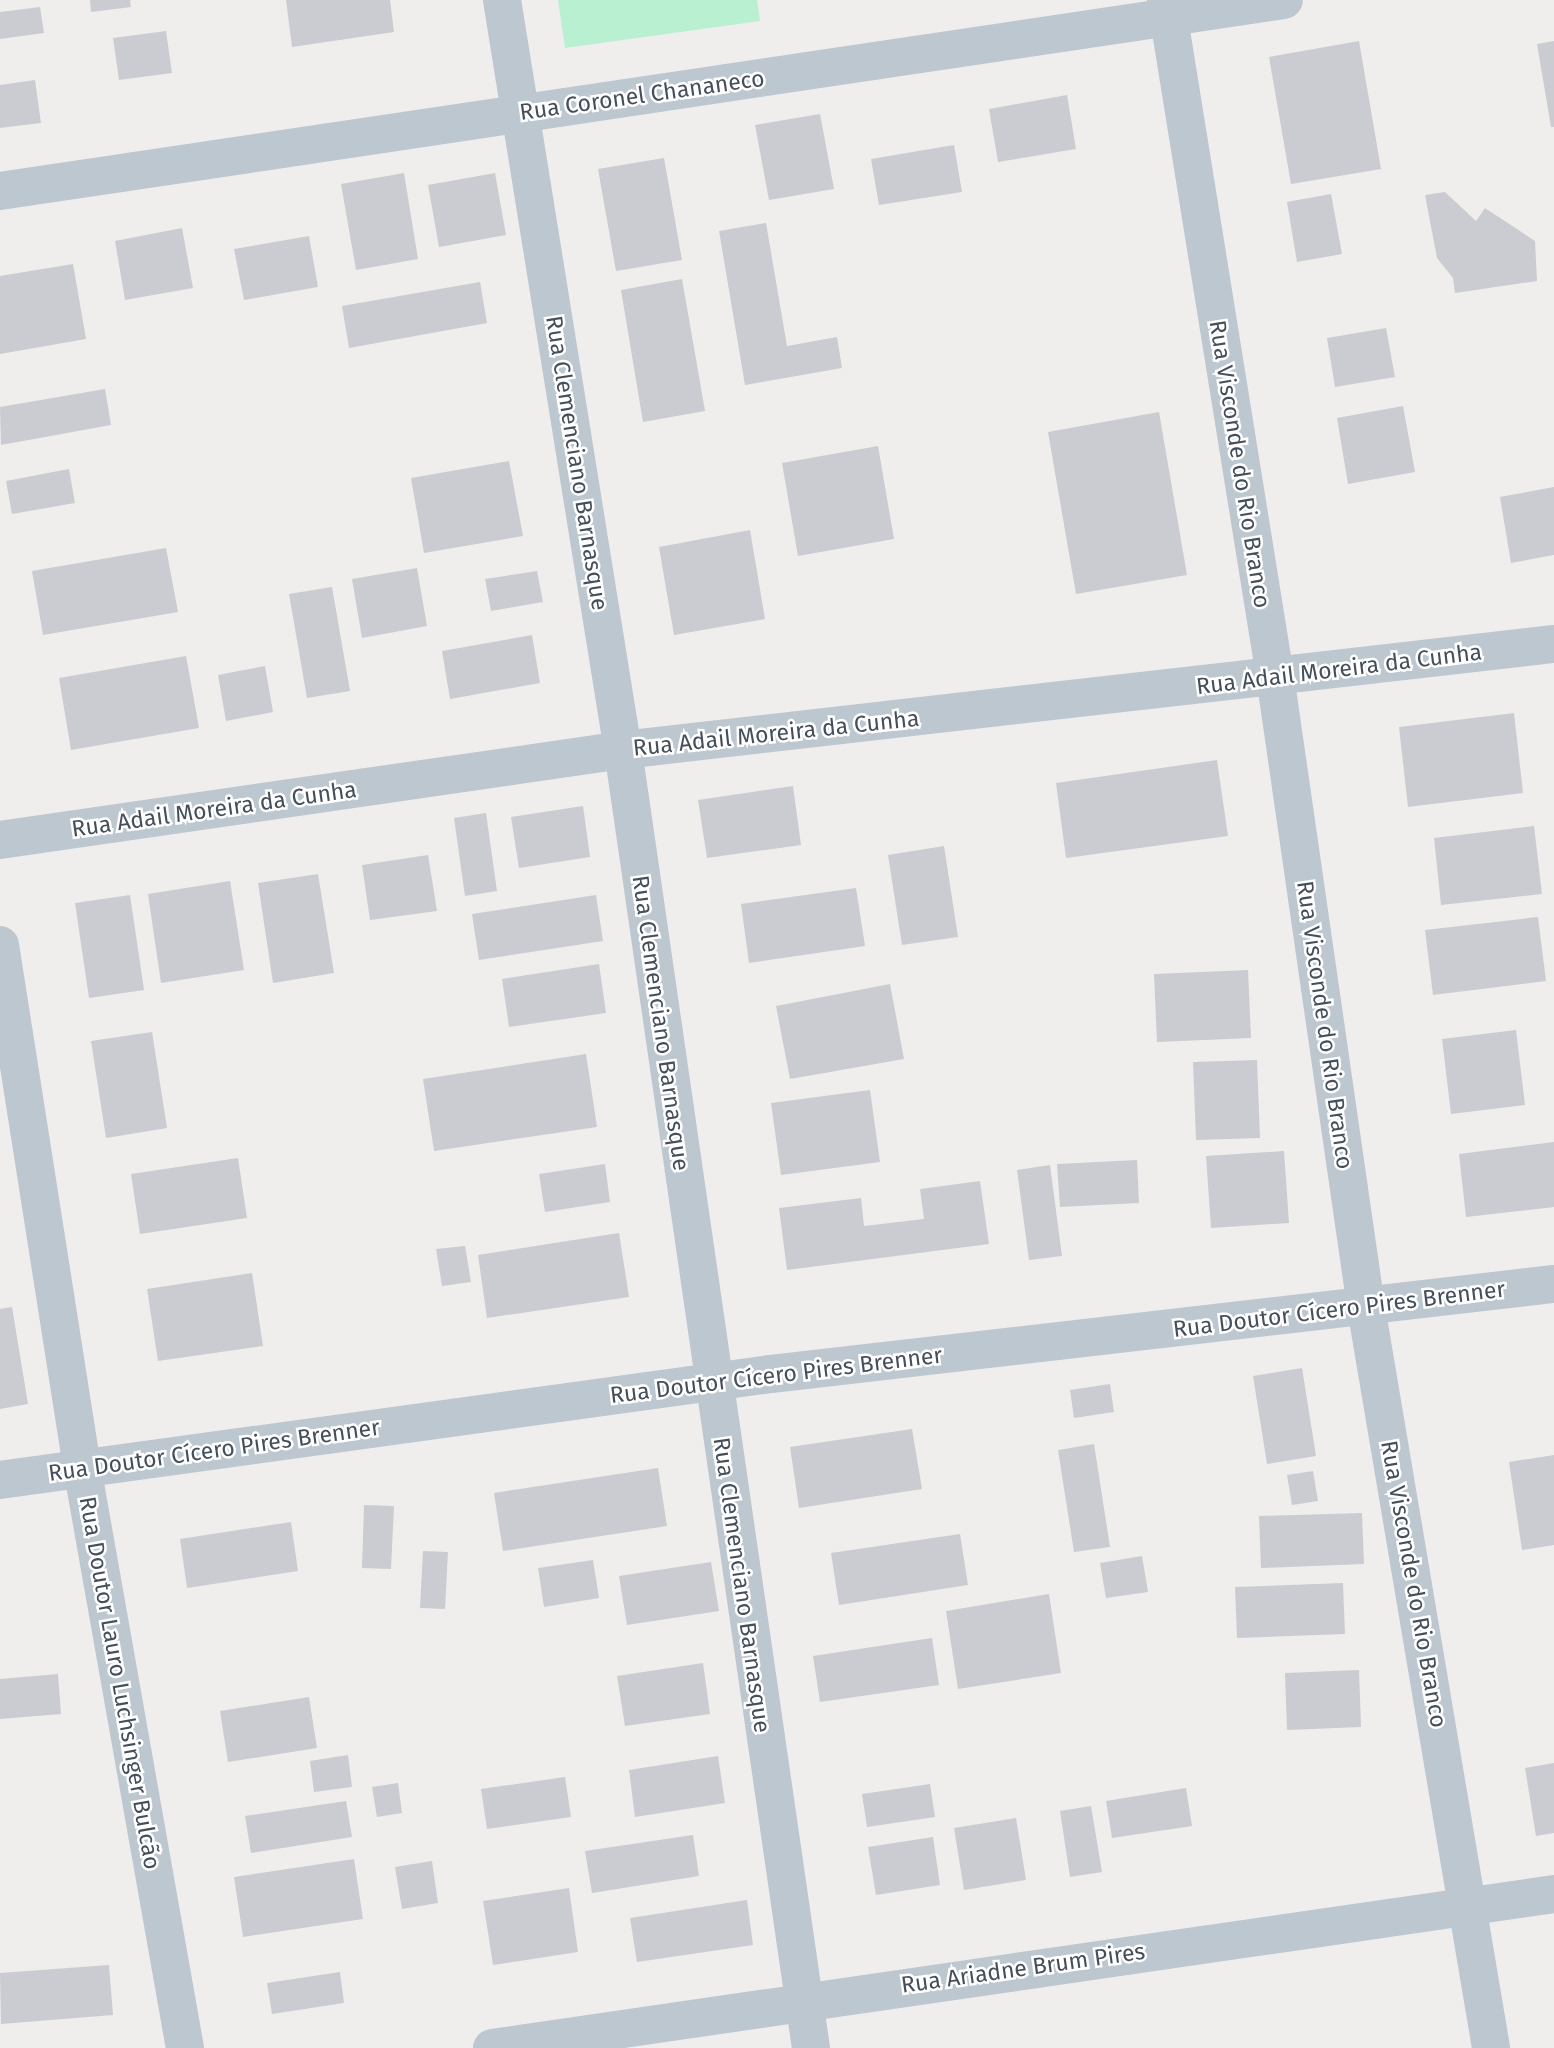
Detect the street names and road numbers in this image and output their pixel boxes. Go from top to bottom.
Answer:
street label: Rua Coronel Chananeco [518,64,766,126]
street label: Rua Clemenciano Barnasque [540,314,614,612]
street label: Rua Visconde do Rio Branco [1204,318,1276,610]
street label: Rua Adail Moreira da Cunha [1195,638,1483,700]
street label: Rua Adail Moreira da Cunha [632,704,920,762]
street label: Rua Adail Moreira da Cunha [70,775,358,843]
street label: Rua Clemenciano Barnasque [627,874,695,1172]
street label: Rua Visconde do Rio Branco [1291,879,1359,1171]
street label: Rua Doutor Cícero Pires Brenner [1171,1275,1507,1343]
street label: Rua Doutor Cícero Pires Brenner [608,1341,944,1409]
street label: Rua Doutor Cícero Pires Brenner [46,1413,382,1487]
street label: Rua Clemenciano Barnasque [708,1436,776,1734]
street label: Rua Visconde do Rio Branco [1375,1438,1453,1730]
street label: Rua Doutor Lauro Luchsinger Bulcão [74,1494,166,1872]
street label: Rua Ariadne Brum Pires [899,1937,1147,1999]

